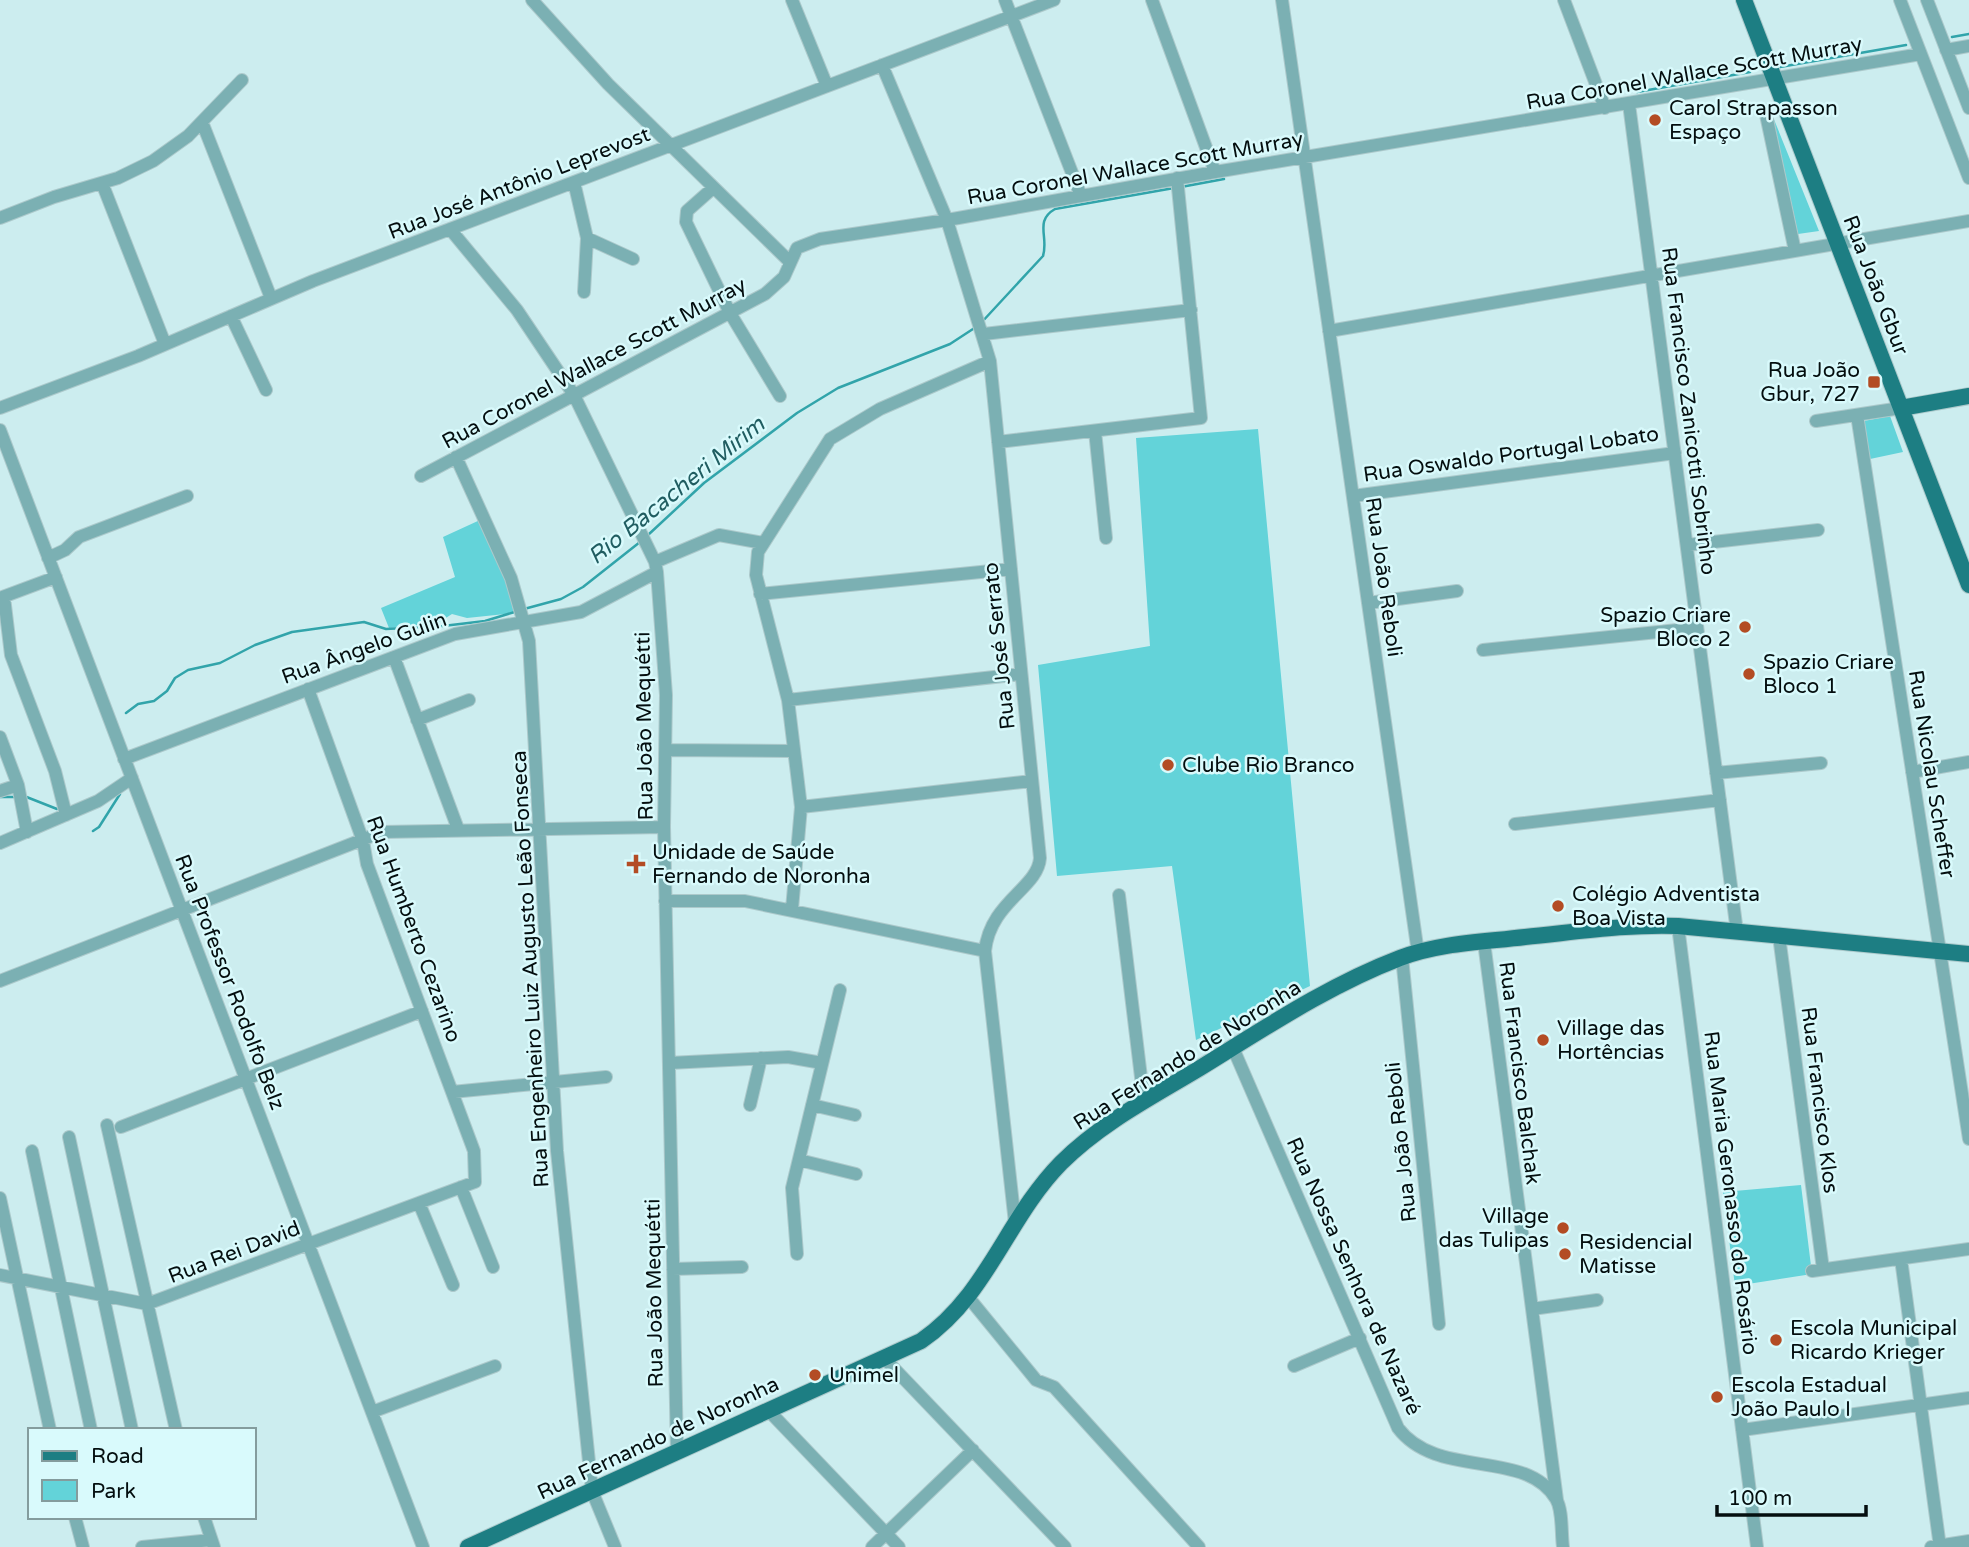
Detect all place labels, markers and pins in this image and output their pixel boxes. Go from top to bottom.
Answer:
place label: Carol Strapasson Espaço [1669,96,1838,145]
marker: Carol Strapasson Espaço [1647,112,1663,128]
place label: Rua João Gbur, 727 [1760,358,1860,407]
marker: Rua João Gbur, 727 [1866,374,1882,390]
place label: Spazio Criare Bloco 2 [1600,603,1731,652]
marker: Spazio Criare Bloco 2 [1737,619,1753,635]
place label: Spazio Criare Bloco 1 [1763,650,1894,699]
marker: Spazio Criare Bloco 1 [1741,666,1757,682]
place label: Clube Rio Branco [1182,753,1355,778]
marker: Clube Rio Branco [1160,757,1176,773]
place label: Unidade de Saúde Fernando de Noronha [652,840,871,889]
marker: Unidade de Saúde Fernando de Noronha [626,854,646,874]
place label: Colégio Adventista Boa Vista [1572,882,1760,931]
marker: Colégio Adventista Boa Vista [1550,898,1566,914]
place label: Village das Hortências [1557,1016,1665,1065]
marker: Village das Hortências [1535,1032,1551,1048]
place label: Village das Tulipas [1438,1204,1549,1253]
marker: Village das Tulipas [1555,1220,1571,1236]
place label: Residencial Matisse [1579,1230,1693,1279]
marker: Residencial Matisse [1557,1246,1573,1262]
place label: Escola Municipal Ricardo Krieger [1790,1316,1957,1365]
marker: Escola Municipal Ricardo Krieger [1768,1332,1784,1348]
place label: Unimel [829,1363,899,1388]
marker: Unimel [807,1367,823,1383]
place label: Escola Estadual João Paulo I [1731,1373,1887,1422]
marker: Escola Estadual João Paulo I [1709,1389,1725,1405]

